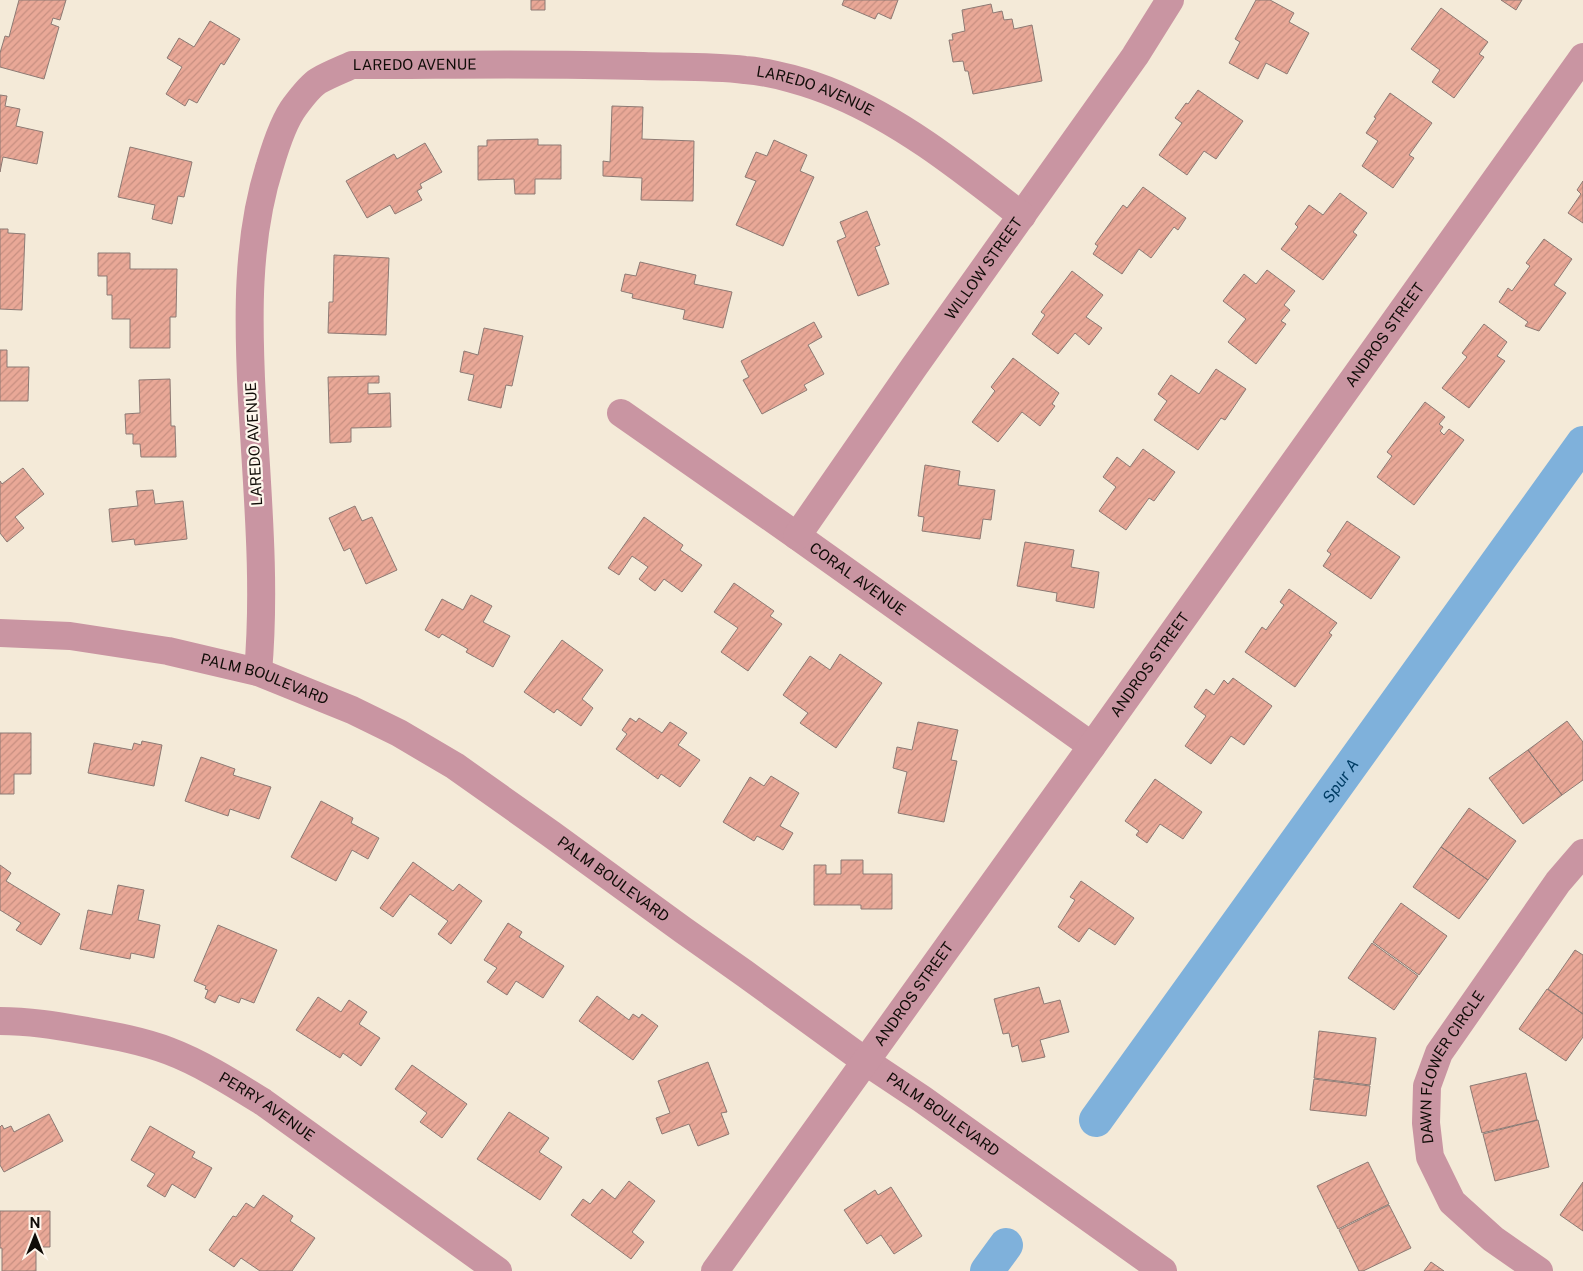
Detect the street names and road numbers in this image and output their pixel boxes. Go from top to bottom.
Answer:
street label: LAREDO AVENUE [353,55,477,73]
street label: LAREDO AVENUE [755,62,877,119]
street label: WILLOW STREET [941,214,1025,323]
street label: ANDROS STREET [1342,279,1427,390]
street label: LAREDO AVENUE [242,382,265,506]
street label: CORAL AVENUE [806,539,909,619]
street label: ANDROS STREET [1107,609,1192,720]
street label: PALM BOULEVARD [199,650,331,708]
street label: PALM BOULEVARD [554,833,673,925]
street label: ANDROS STREET [870,938,957,1049]
street label: DAWN FLOWER CIRCLE [1417,987,1488,1145]
street label: PERRY AVENUE [216,1068,318,1144]
street label: PALM BOULEVARD [884,1069,1003,1160]

